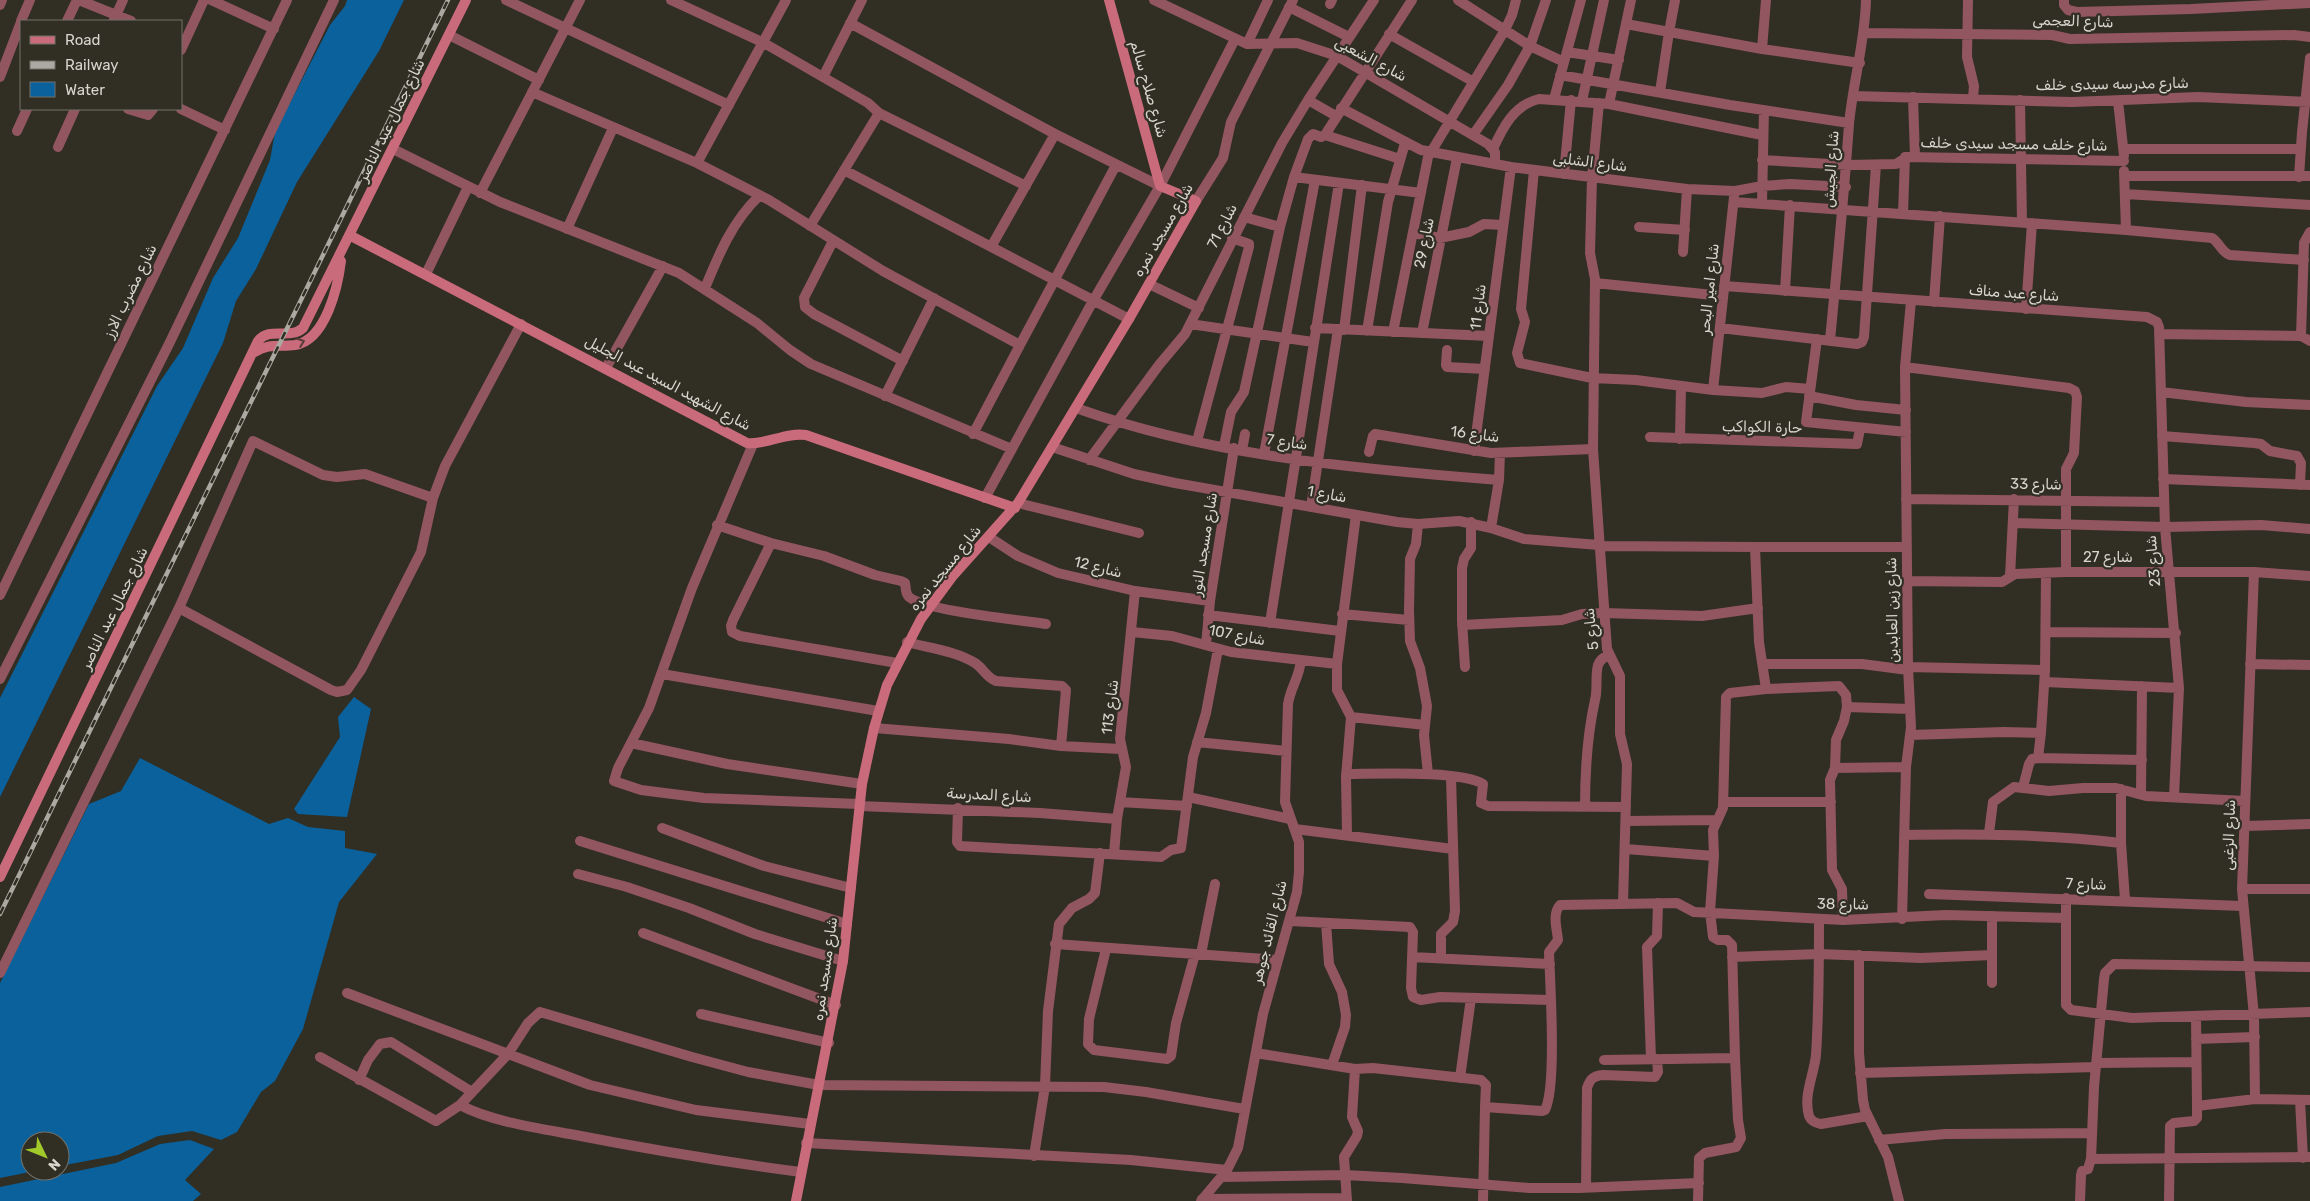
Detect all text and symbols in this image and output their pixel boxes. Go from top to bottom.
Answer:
street label: شارع العجمى [2032,11,2114,33]
legend [20,20,182,110]
text: Road [65,31,101,49]
street label: شارع الشعبى [1331,33,1410,87]
street label: شارع صلاح سالم [1125,38,1171,140]
text: Railway [65,56,119,74]
street label: شارع جمال عبد الناصر [353,56,430,186]
street label: شارع مدرسه سيدى خلف [2035,74,2189,96]
text: Water [65,81,105,99]
street label: شارع الجيش [1819,130,1845,208]
street label: شارع خلف مسجد سيدى خلف [1920,133,2108,157]
street label: شارع الشلبى [1552,149,1628,177]
street label: شارع مسجد نمره [1129,180,1199,281]
street label: شارع 71 [1203,201,1243,252]
street label: شارع 29 [1410,216,1440,270]
street label: شارع مضرب الارز [99,241,162,343]
street label: شارع امير البحر [1695,243,1725,337]
street label: شارع عبد مناف [1968,281,2060,307]
street label: شارع 11 [1466,283,1492,331]
street label: شارع الشهيد السيد عبد الجليل [581,332,754,436]
one-way arrow [296,338,305,348]
street label: حارة الكواكب [1722,417,1802,437]
street label: شارع 16 [1449,422,1500,448]
street label: شارع 7 [1265,430,1309,456]
street label: شارع 33 [2010,475,2062,495]
street label: شارع 1 [1305,482,1348,508]
street label: شارع مسجد النور [1187,491,1223,598]
street label: شارع مسجد نمره [905,522,987,616]
street label: شارع 23 [2142,534,2166,587]
street label: شارع جمال عبد الناصر [76,544,153,674]
street label: شارع 27 [2083,548,2133,568]
street label: شارع 12 [1072,552,1124,584]
street label: شارع زين العابدين [1882,557,1904,663]
street label: شارع 5 [1579,607,1605,651]
street label: شارع 107 [1207,621,1267,651]
street label: شارع 113 [1098,678,1124,736]
street label: شارع المدرسة [946,784,1032,808]
street label: شارع الزغبى [2219,799,2241,871]
street label: شارع 7 [2065,874,2107,896]
street label: شارع القائد جوهر [1247,878,1293,987]
street label: شارع 38 [1817,895,1869,915]
street label: شارع مسجد نمره [809,916,843,1022]
north arrow [20,1131,70,1181]
text: N [44,1155,64,1174]

